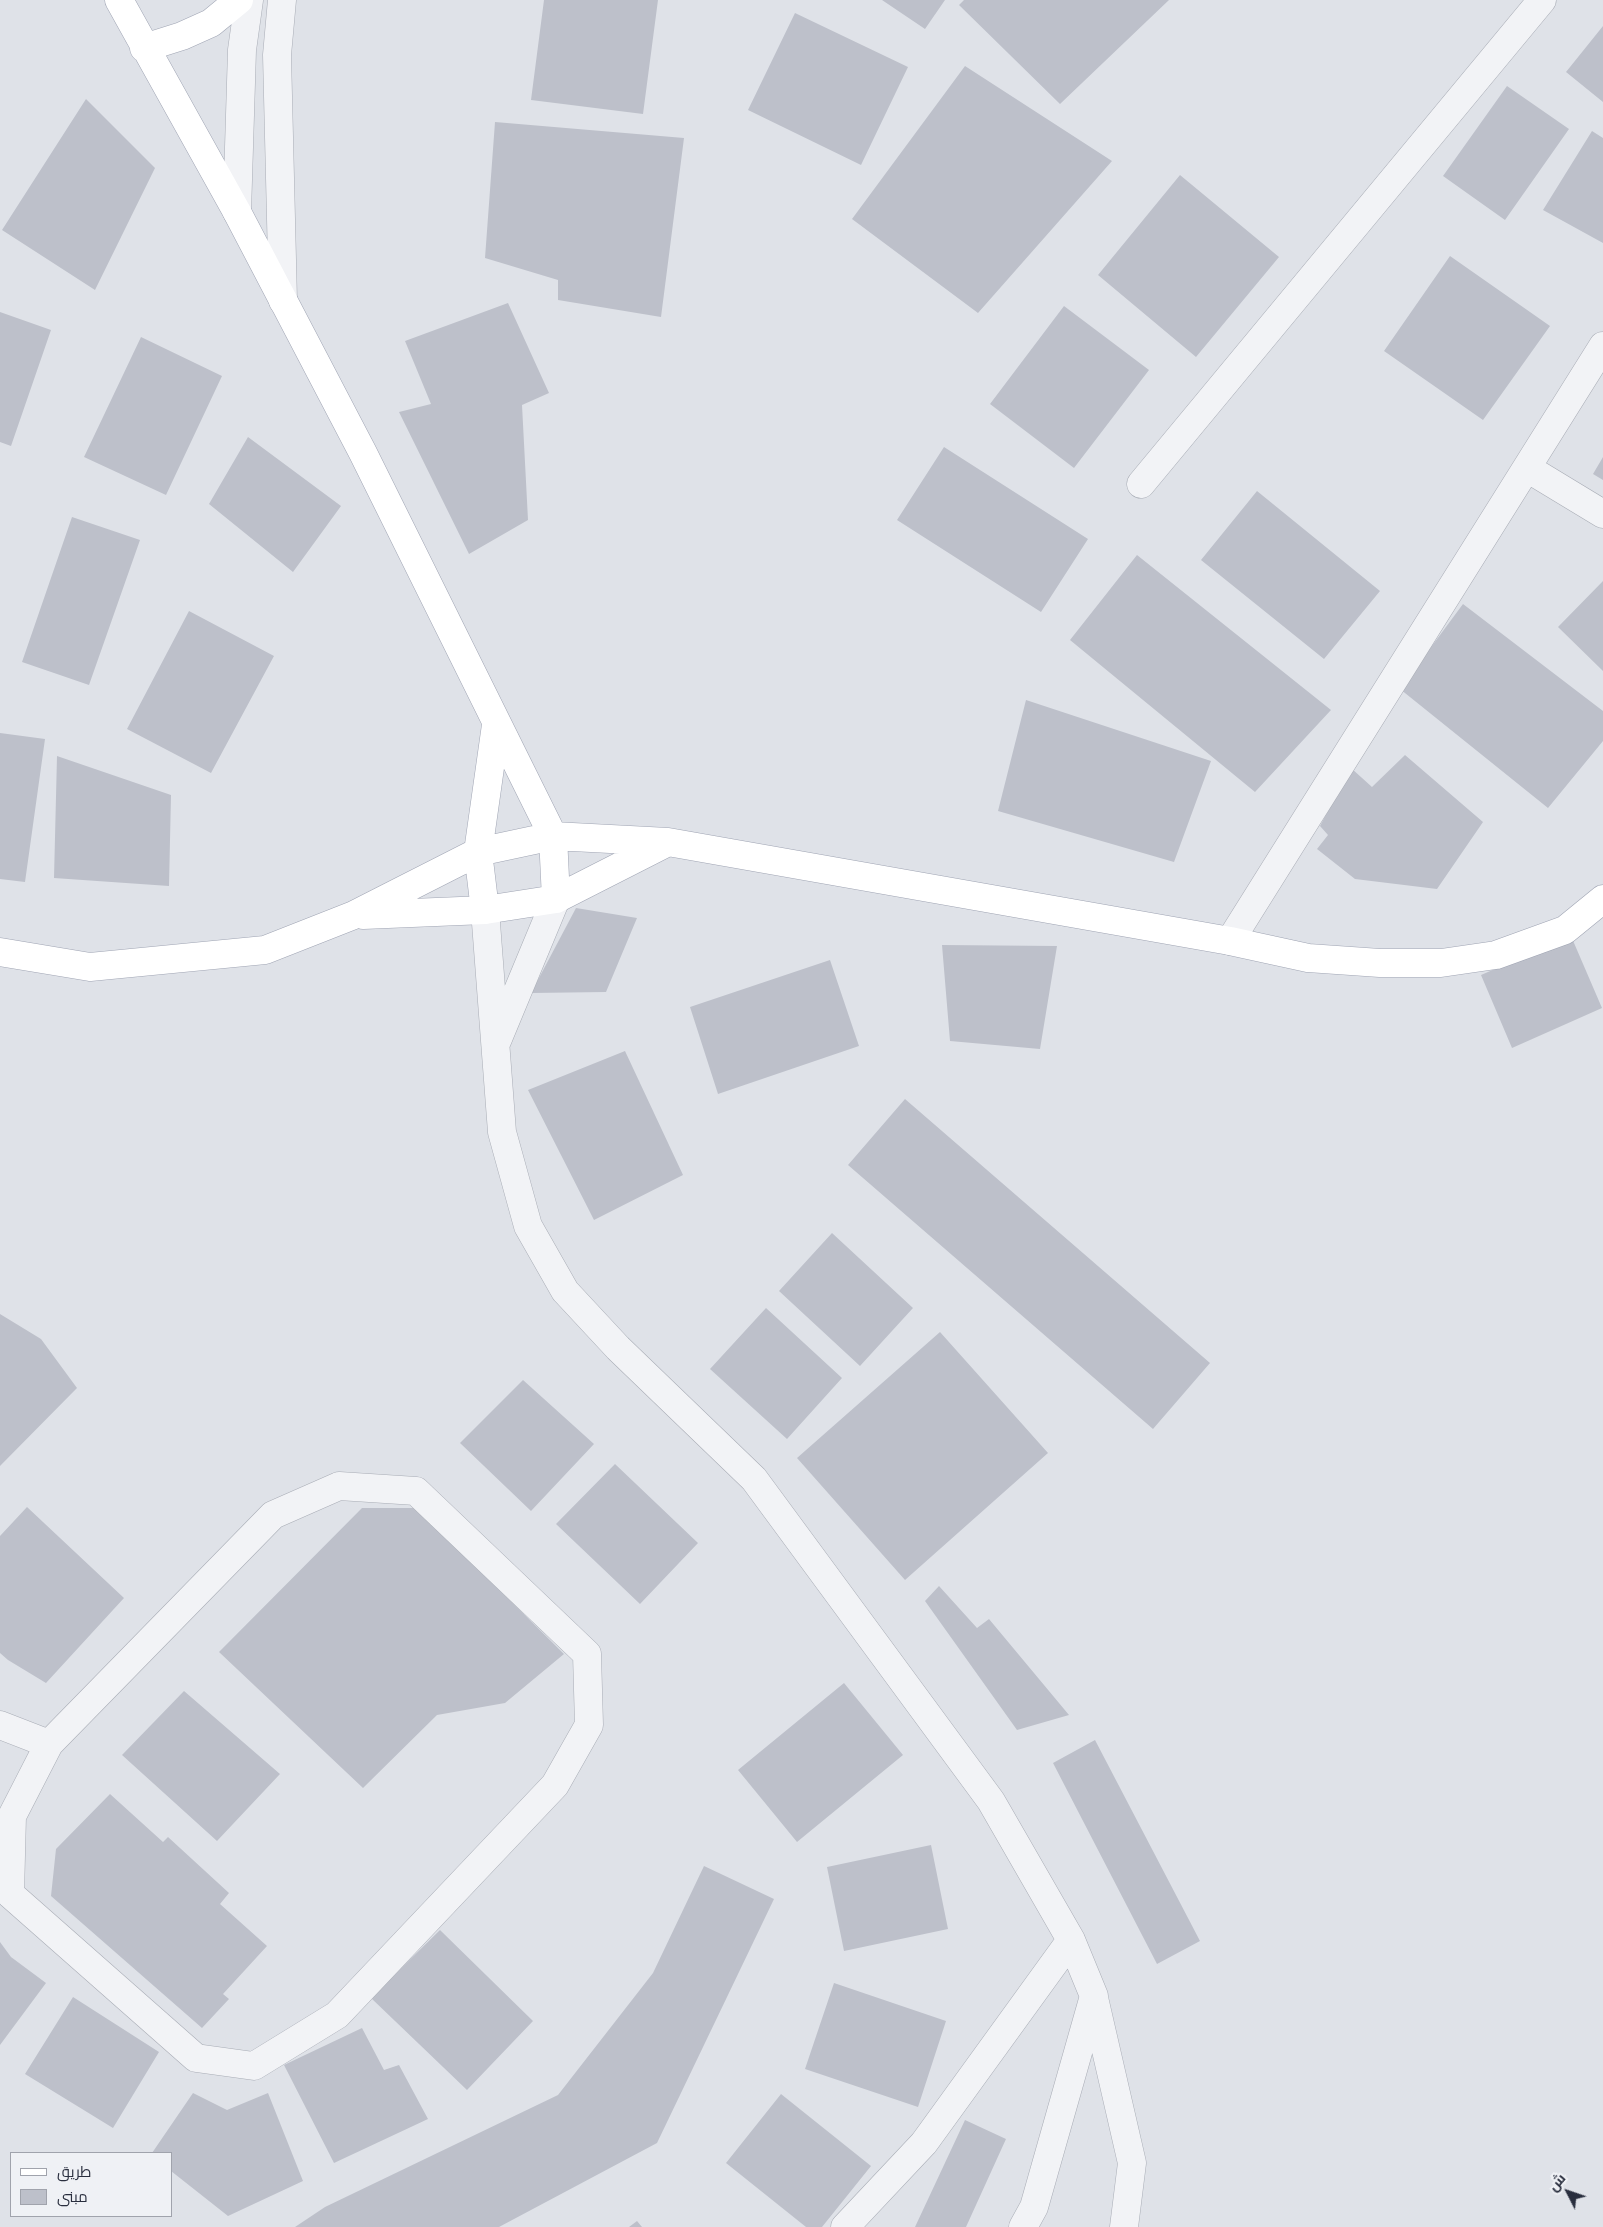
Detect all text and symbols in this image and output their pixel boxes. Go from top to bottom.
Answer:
legend [10,2152,172,2217]
text: طريق [57,2163,91,2181]
north arrow [1543,2167,1593,2217]
text: ش [1545,2170,1569,2194]
text: مبنى [57,2188,88,2206]

